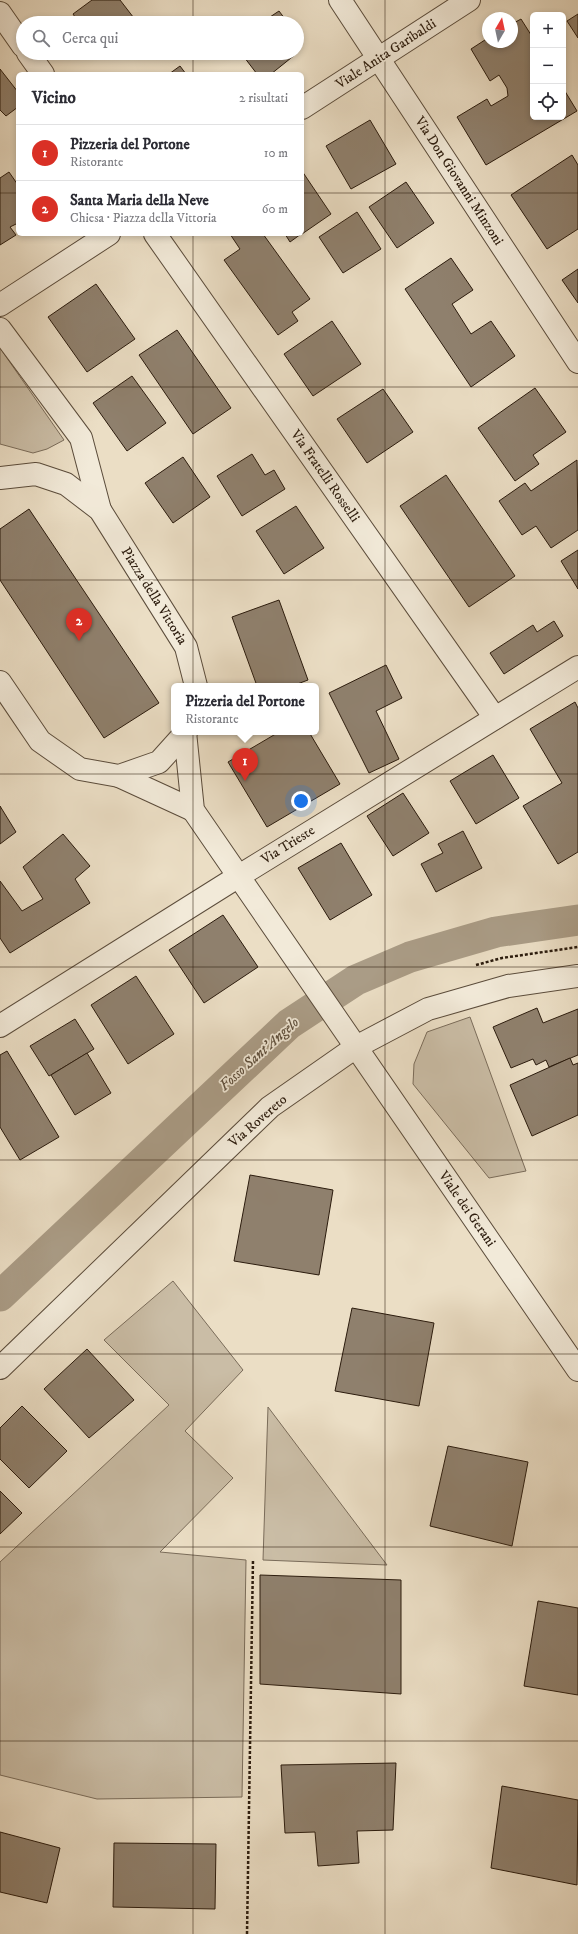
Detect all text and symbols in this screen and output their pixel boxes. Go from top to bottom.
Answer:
north arrow [482,12,518,48]
map controls [530,12,566,120]
button: + [530,12,566,48]
street label: Viale Anita Garibaldi [331,15,440,94]
search box [16,16,304,60]
icon: search [30,27,52,49]
text: Cerca qui [62,29,118,48]
button: − [530,48,566,84]
button: locate [530,84,566,120]
text: Vicino [32,87,76,109]
text: 2 risultati [239,90,288,106]
street label: Via Don Giovanni Minzoni [410,112,508,249]
text: Pizzeria del Portone [70,135,190,154]
text: 1 [43,145,47,161]
text: 10 m [264,145,288,161]
text: Ristorante [70,154,123,170]
text: Santa Maria della Neve [70,191,209,210]
text: 2 [42,201,48,217]
text: 60 m [262,201,288,217]
text: Chiesa · Piazza della Vittoria [70,210,217,226]
street label: Via Fratelli Rosselli [286,425,364,526]
street label: Piazza della Vittoria [117,544,191,648]
pin: 2 [66,608,92,641]
popup [171,683,319,735]
text: Pizzeria del Portone [185,692,305,711]
text: Ristorante [185,711,239,727]
pin: 1 [232,748,258,781]
your location [291,791,311,811]
street label: Via Trieste [257,821,318,869]
water label: Fosso Sant'Angelo [215,1013,303,1095]
street label: Via Rovereto [224,1091,291,1152]
street label: Viale dei Gerani [434,1167,500,1251]

